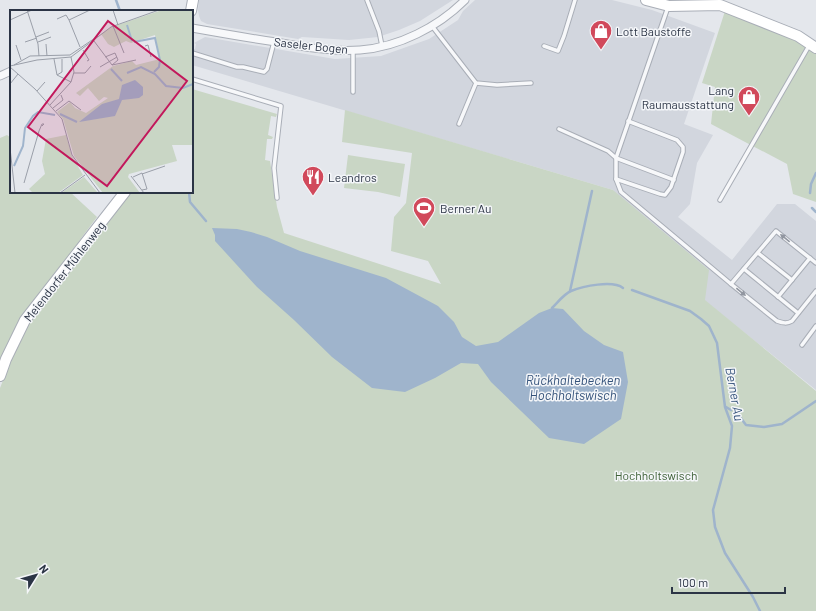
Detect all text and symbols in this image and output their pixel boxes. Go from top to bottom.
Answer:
inset map [10,10,193,193]
shop icon: Lott Baustoffe [588,18,614,51]
place label: Lott Baustoffe [616,24,691,38]
street label: Saseler Bogen [273,34,349,56]
place label: Lang Raumausstattung [642,83,734,111]
shop icon: Lang Raumausstattung [736,84,762,117]
restaurant icon: Leandros [300,164,326,197]
place label: Leandros [328,170,377,184]
sports icon: Berner Au [411,195,437,228]
place label: Berner Au [440,201,492,215]
street label: Meiendorfer Mühlenweg [20,218,108,324]
one-way arrow [780,234,791,243]
one-way arrow [735,287,746,296]
water label: Berner Au [722,366,748,422]
water label: Rückhaltebecken Hochholtswisch [526,372,621,403]
park label: Hochholtswisch [615,468,697,482]
north arrow [16,555,56,595]
text: N [37,562,52,576]
scale bar [672,569,785,595]
text: 100 m [678,575,708,589]

